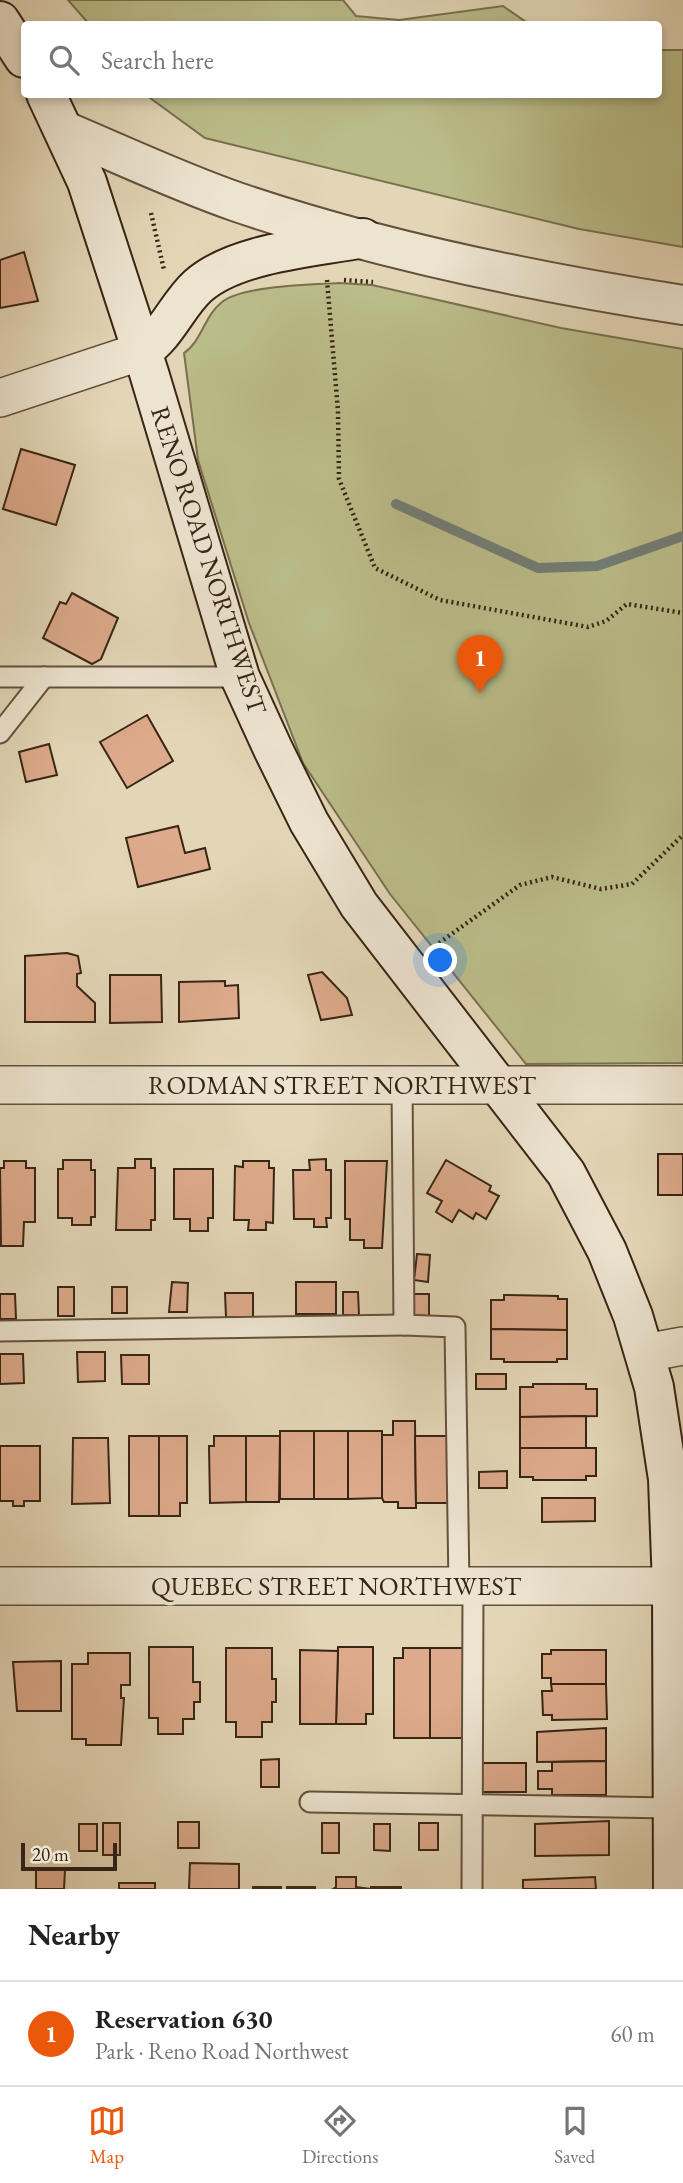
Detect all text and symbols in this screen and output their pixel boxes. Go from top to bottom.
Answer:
search box [21,21,662,98]
icon: search [45,41,83,79]
text: Search here [101,43,214,77]
street label: RENO ROAD NORTHWEST [143,402,275,719]
pin: 1 [457,635,503,693]
your location [423,943,457,977]
street label: RODMAN STREET NORTHWEST [148,1068,537,1102]
street label: QUEBEC STREET NORTHWEST [151,1569,522,1603]
scale bar [21,1840,117,1872]
text: 20 m [32,1842,69,1867]
text: Nearby [28,1915,120,1954]
text: Reservation 630 [95,2002,273,2036]
text: 1 [45,2019,57,2049]
text: 60 m [610,2019,655,2049]
text: Park · Reno Road Northwest [95,2036,349,2066]
tab: Map [88,2102,126,2169]
tab: Directions [302,2102,378,2169]
tab: Saved [554,2102,595,2169]

